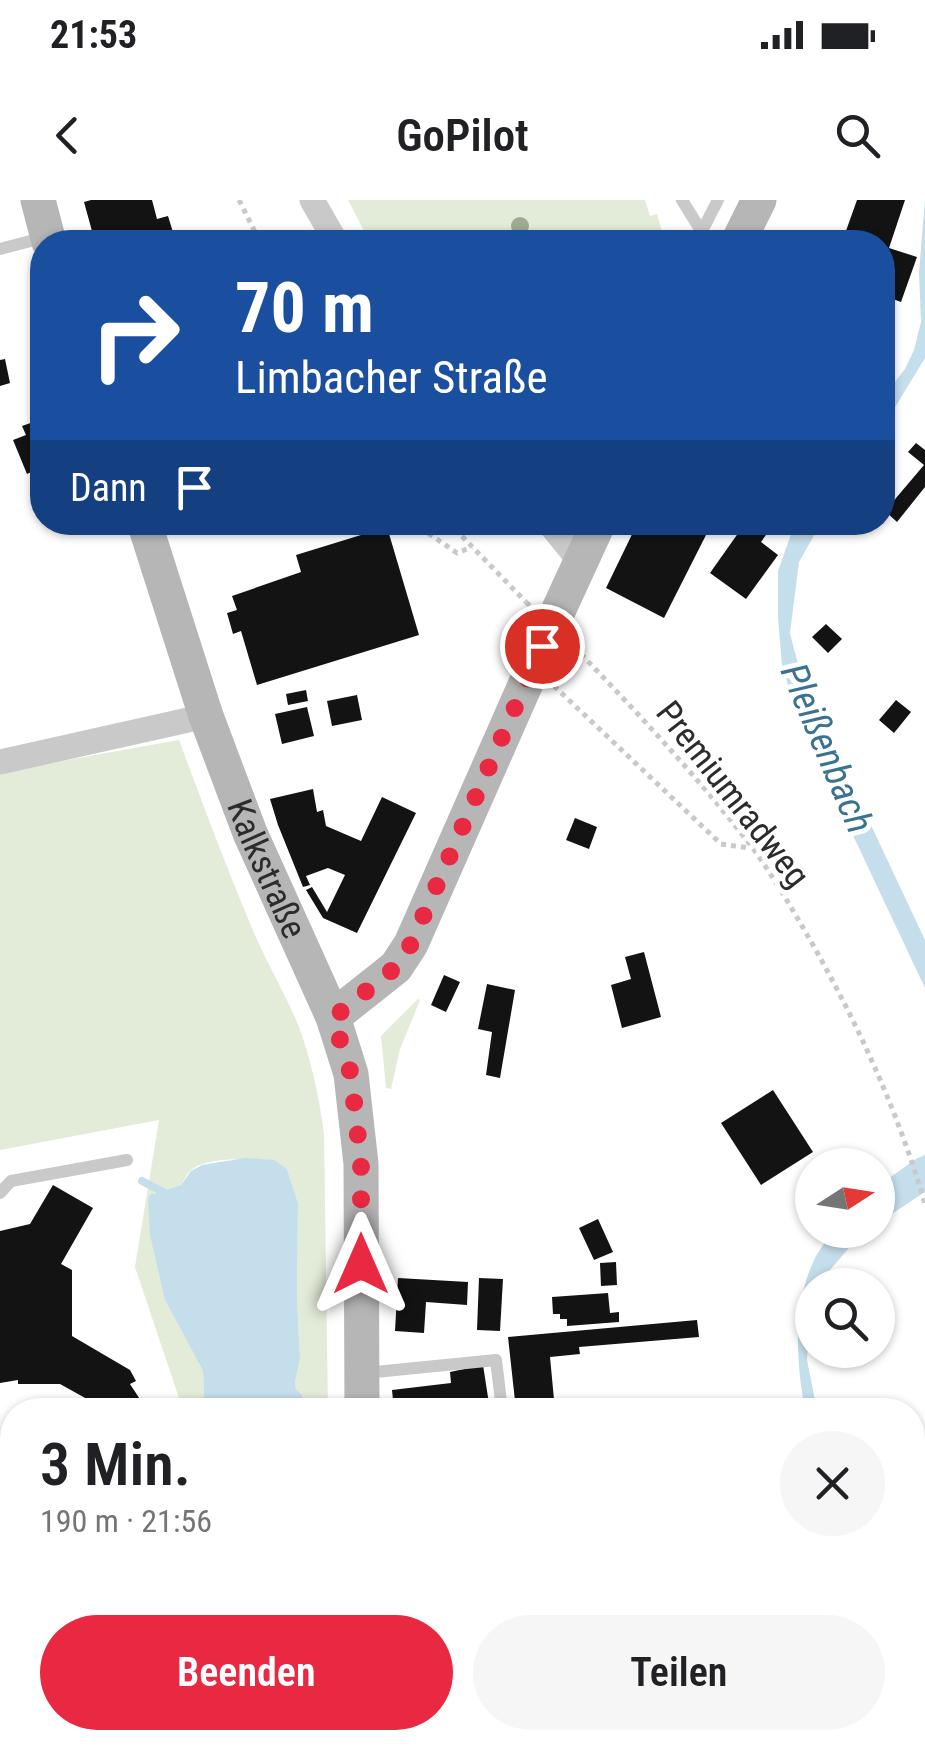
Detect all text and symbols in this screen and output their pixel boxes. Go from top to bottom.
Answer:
text: 21:53 [50,13,137,57]
icon: back [40,108,95,163]
icon: search [830,108,885,163]
text: GoPilot [396,109,529,162]
text: 70 m [235,267,374,349]
icon: right [70,270,200,400]
text: Limbacher Straße [235,351,548,404]
icon: arrive [167,460,222,515]
text: Dann [70,466,147,510]
pin [500,604,585,689]
icon: arrive [515,619,570,674]
water label: Pleißenbach [772,657,882,839]
street label: Premiumradweg [647,693,818,895]
street label: Kalkstraße [218,794,315,945]
north arrow [795,1148,895,1248]
map controls [795,1148,895,1368]
position arrow [309,1212,413,1316]
button: search [795,1268,895,1368]
text: 3 Min. [40,1429,191,1500]
button: close [780,1431,885,1536]
text: 190 m · 21:56 [40,1502,212,1540]
button: Beenden [40,1615,453,1730]
button: Teilen [473,1615,885,1730]

